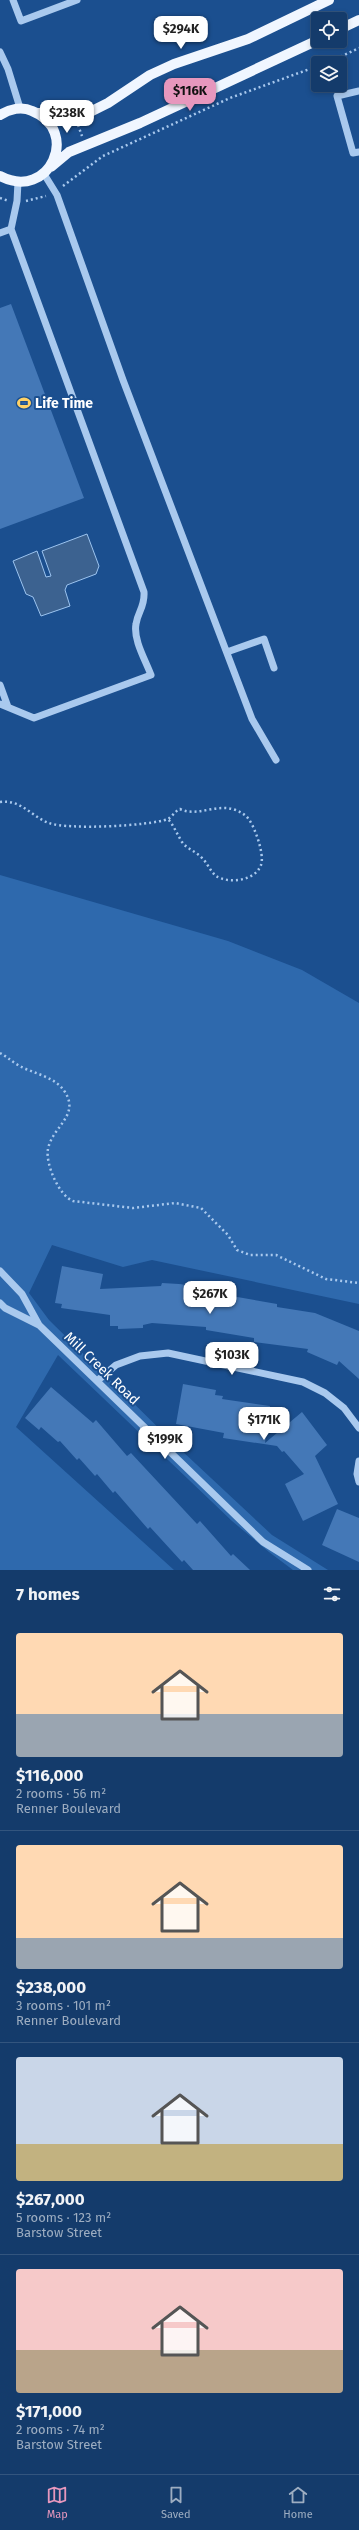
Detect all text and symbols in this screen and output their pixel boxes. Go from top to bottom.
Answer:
map controls [311,12,347,92]
button: locate [311,12,347,48]
pin: $294K [153,16,209,50]
text: $294K [163,21,199,36]
button: layers [311,56,347,92]
pin: $116K [162,78,218,112]
text: $116K [173,83,207,98]
pin: $238K [39,100,95,134]
text: $238K [49,105,85,120]
sports icon: Life Time [16,395,32,411]
place label: Life Time [35,395,93,412]
pin: $267K [182,1281,238,1315]
text: $267K [192,1286,228,1301]
street label: Mill Creek Road [61,1328,143,1408]
pin: $103K [204,1342,260,1376]
text: $103K [214,1347,250,1362]
pin: $171K [236,1407,292,1441]
text: $171K [248,1412,280,1427]
pin: $199K [137,1426,193,1460]
text: $199K [147,1431,183,1446]
icon: filters [321,1583,343,1605]
text: 7 homes [16,1584,80,1605]
icon: home [144,1659,216,1731]
text: $116,000 [16,1765,83,1786]
text: 2 rooms · 56 m² [16,1786,106,1801]
text: Renner Boulevard [16,1801,121,1816]
icon: home [144,1871,216,1943]
text: $238,000 [16,1977,86,1998]
text: 3 rooms · 101 m² [16,1998,111,2013]
text: Renner Boulevard [16,2013,121,2028]
icon: home [144,2083,216,2155]
text: $267,000 [16,2189,85,2210]
text: 5 rooms · 123 m² [16,2210,111,2225]
text: Barstow Street [16,2225,102,2240]
icon: home [144,2295,216,2367]
text: $171,000 [16,2401,82,2422]
text: 2 rooms · 74 m² [16,2422,105,2437]
text: Barstow Street [16,2437,102,2452]
tab: Map [46,2484,68,2521]
tab: Saved [161,2484,191,2521]
tab: Home [283,2484,313,2521]

